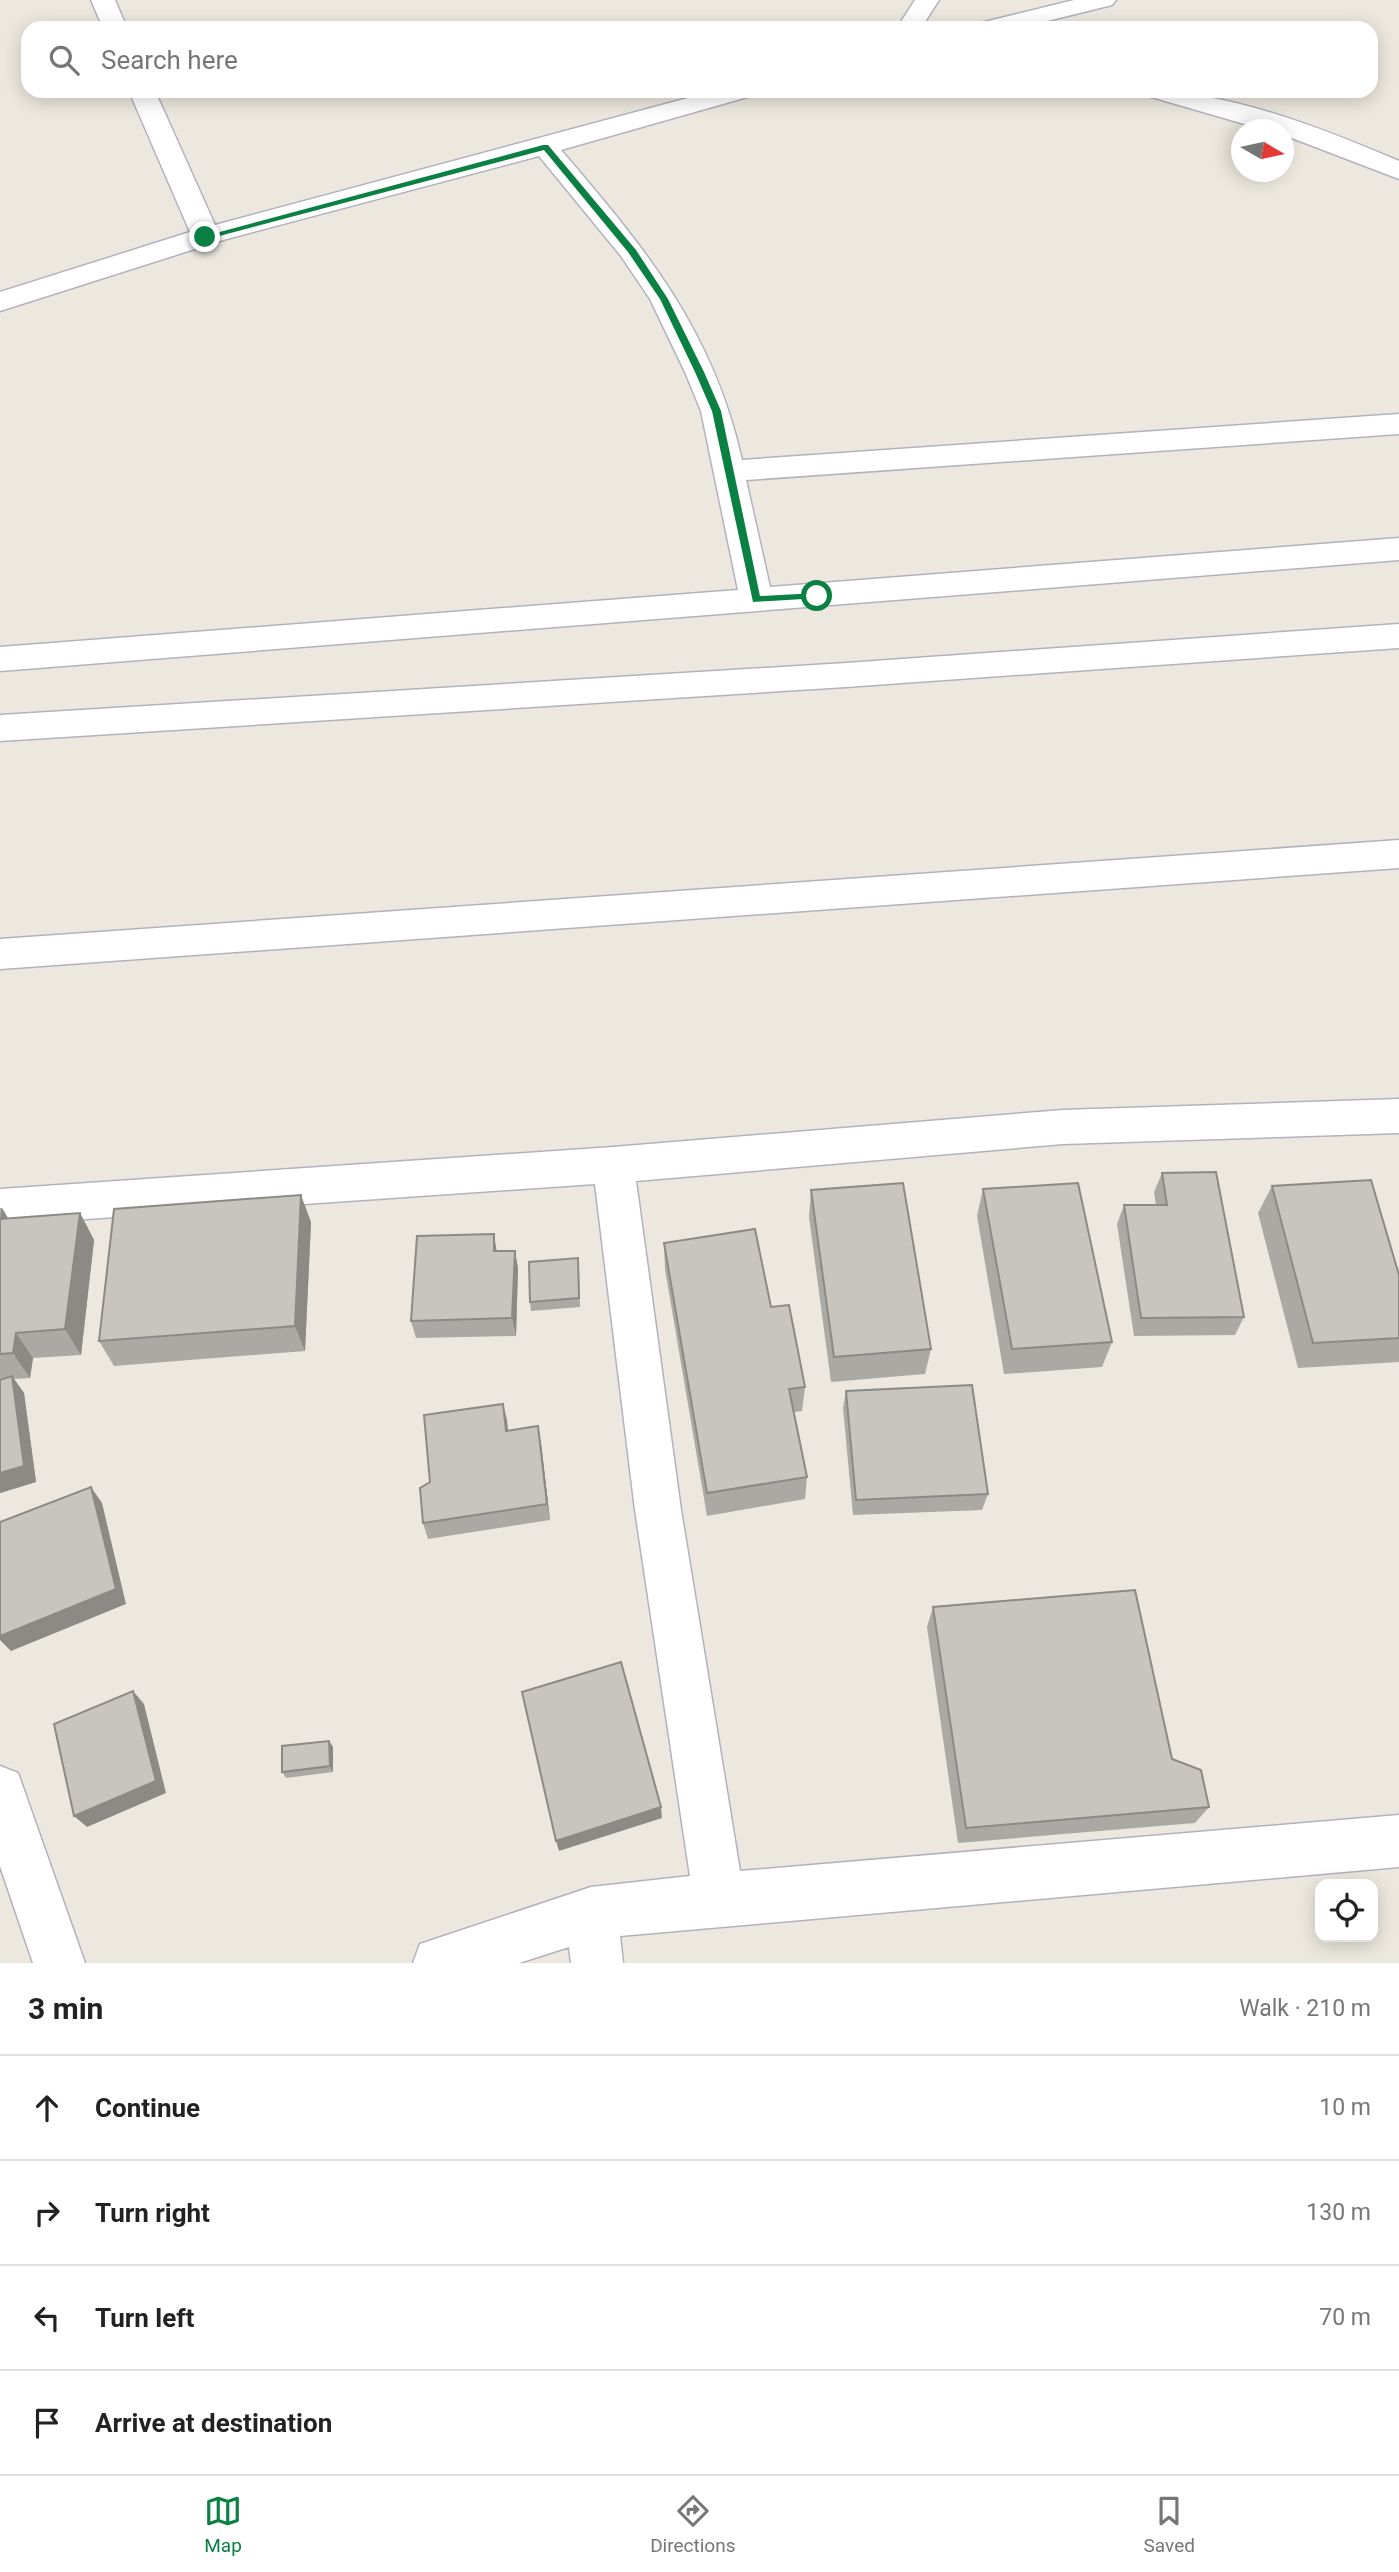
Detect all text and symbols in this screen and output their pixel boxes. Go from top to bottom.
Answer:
search box [21,21,1378,98]
icon: search [45,41,83,79]
text: Search here [101,45,238,75]
north arrow [1231,119,1294,182]
route end [189,221,220,252]
route start [801,580,832,611]
map controls [1315,1879,1378,1942]
button: locate [1315,1879,1378,1942]
text: 3 min [28,1991,103,2026]
text: Walk · 210 m [1239,1995,1371,2022]
icon: ahead [28,2089,66,2127]
text: Continue [95,2093,200,2123]
text: 10 m [1319,2094,1371,2121]
icon: right [28,2194,66,2232]
text: Turn right [95,2198,210,2228]
text: 130 m [1306,2199,1371,2226]
icon: left [28,2299,66,2337]
text: Turn left [95,2303,194,2333]
text: 70 m [1319,2304,1371,2331]
icon: arrive [28,2404,66,2442]
text: Arrive at destination [95,2408,332,2438]
tab: Map [204,2492,242,2557]
tab: Directions [650,2492,735,2557]
tab: Saved [1144,2492,1195,2557]

